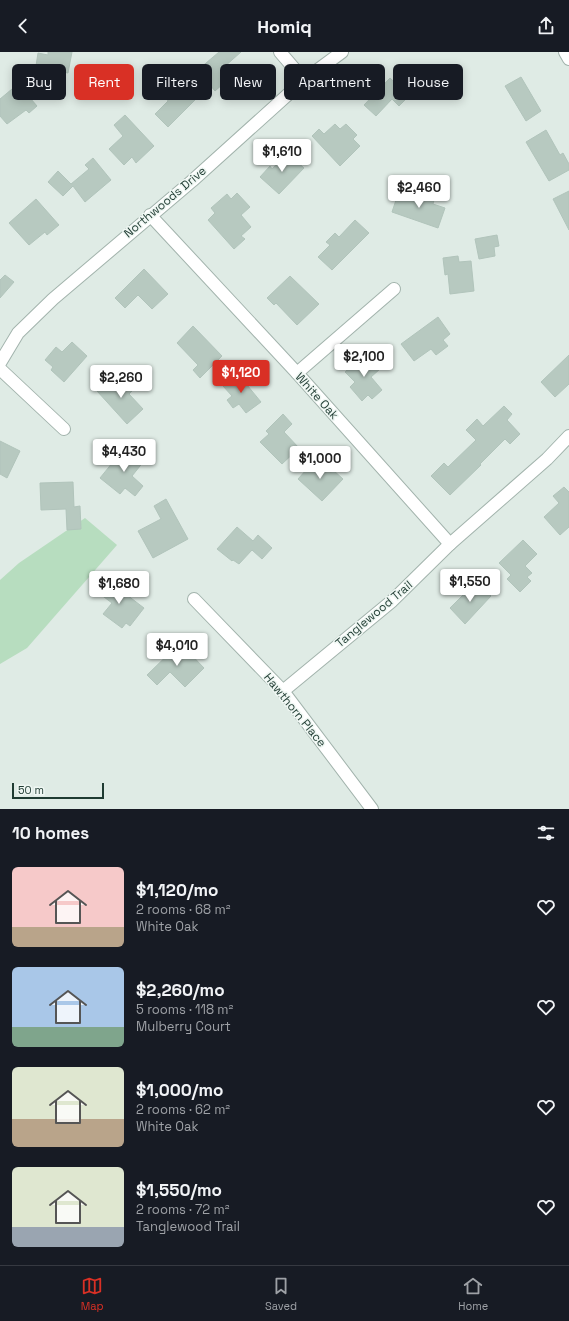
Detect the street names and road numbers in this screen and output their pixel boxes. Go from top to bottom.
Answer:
street label: Northwoods Drive [120,163,210,241]
street label: White Oak [292,369,343,423]
street label: Tanglewood Trail [332,577,416,651]
street label: Hawthorn Place [260,670,330,750]

